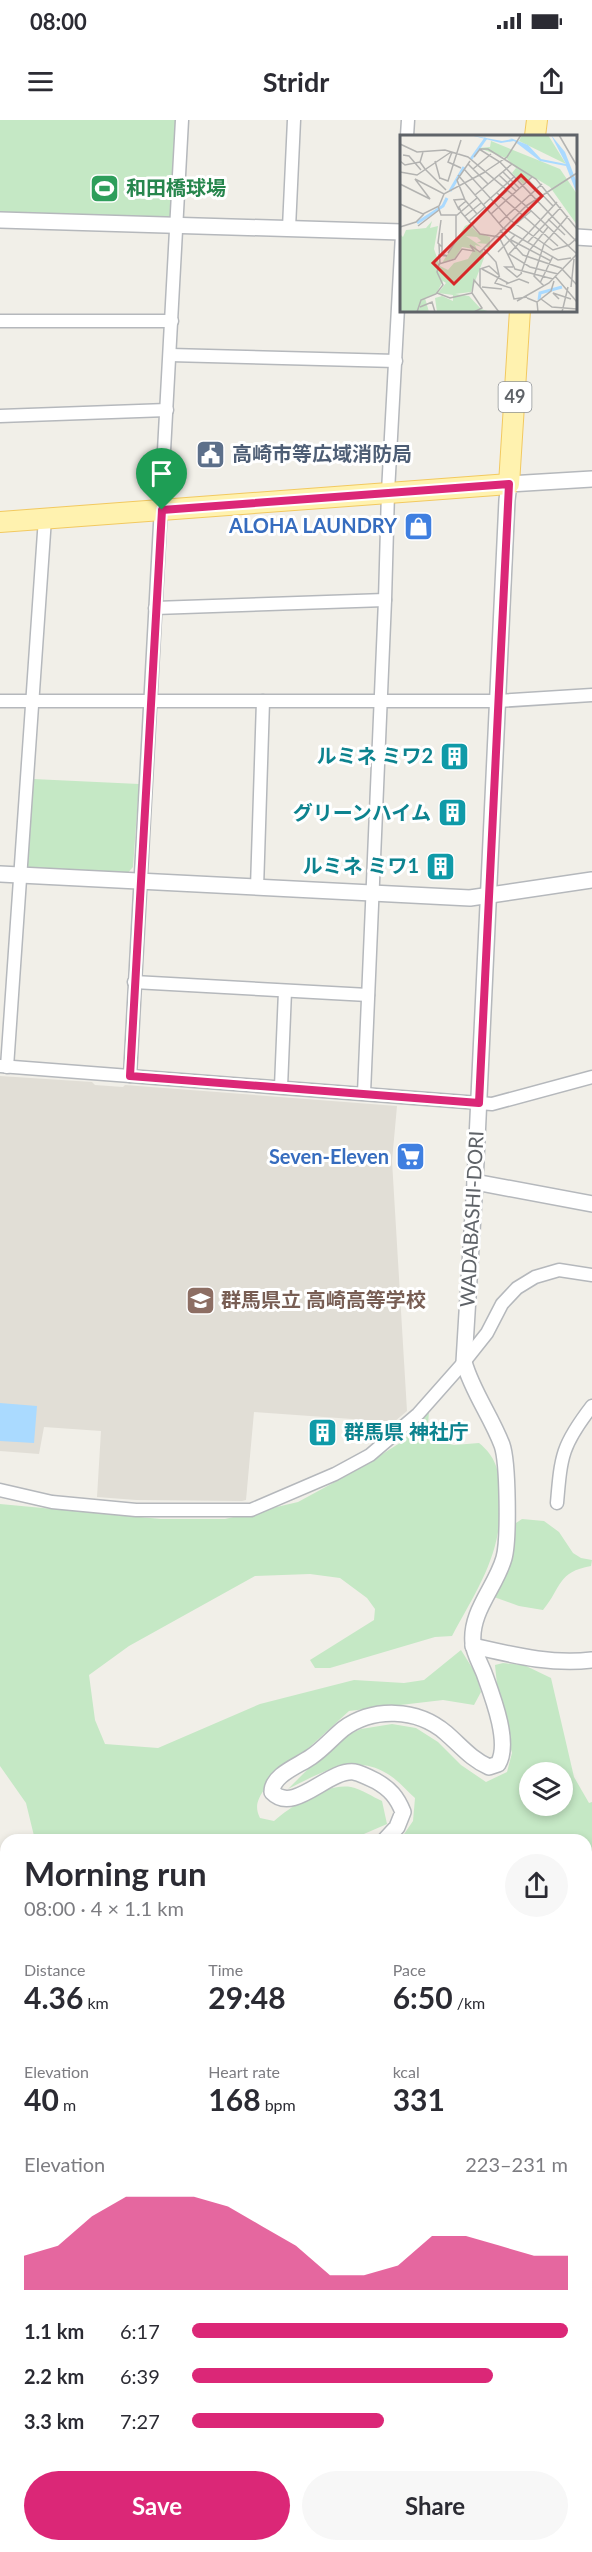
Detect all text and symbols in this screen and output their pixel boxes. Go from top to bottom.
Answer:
text: 08:00 [30,8,87,35]
icon: menu [24,65,57,98]
text: Stridr [263,65,329,98]
icon: share [535,65,568,98]
inset map [400,135,577,312]
sports icon: 和田橋球場 [89,172,121,204]
place label: 和田橋球場 [126,175,226,199]
road number: 49 [498,382,532,412]
public building icon: 高崎市等広域消防局 [195,438,227,470]
place label: 高崎市等広域消防局 [232,441,412,465]
pin [136,448,187,510]
icon: arrive [145,457,178,490]
shop icon: ALOHA LAUNDRY [402,510,434,542]
place label: ALOHA LAUNDRY [228,513,398,537]
building icon: ルミネ ミワ2 [438,740,470,772]
place label: ルミネ ミワ2 [317,743,433,767]
building icon: グリーンハイム [436,797,468,829]
place label: グリーンハイム [293,800,431,824]
building icon: ルミネ ミワ1 [424,850,456,882]
place label: ルミネ ミワ1 [303,853,419,877]
street label: WADABASHI-DORI [454,1130,488,1308]
supermarket icon: Seven-Eleven [394,1141,426,1173]
place label: Seven-Eleven [269,1144,389,1168]
school or university icon: 群馬県立 高崎高等学校 [184,1284,216,1316]
place label: 群馬県立 高崎高等学校 [221,1287,426,1311]
building icon: 群馬県 神社庁 [307,1416,339,1448]
place label: 群馬県 神社庁 [344,1419,469,1443]
map controls [519,1762,573,1816]
button: layers [519,1762,573,1816]
text: Morning run [24,1853,207,1893]
button: share [505,1854,568,1917]
text: 08:00 · 4 × 1.1 km [24,1896,184,1920]
text: Distance [24,1960,85,1979]
text: Time [208,1960,243,1979]
text: Pace [393,1960,426,1979]
text: 4.36 [24,1979,83,2015]
text: 29:48 [208,1979,286,2015]
text: 6:50 [393,1979,453,2015]
text: km [83,1993,109,2012]
text: /km [453,1993,485,2012]
text: Elevation [24,2062,89,2081]
text: Heart rate [208,2062,280,2081]
text: kcal [393,2062,420,2081]
text: 40 [24,2081,59,2117]
text: 168 [208,2081,261,2117]
text: 331 [393,2081,445,2117]
text: m [59,2095,76,2114]
text: bpm [261,2095,296,2114]
text: Elevation [24,2152,105,2176]
text: 223–231 m [465,2152,568,2176]
text: 1.1 km [24,2319,84,2343]
text: 6:17 [120,2319,160,2343]
text: 2.2 km [24,2364,84,2388]
text: 6:39 [120,2364,160,2388]
text: 3.3 km [24,2409,84,2433]
text: 7:27 [120,2409,160,2433]
button: Save [24,2471,290,2540]
button: Share [302,2471,568,2540]

